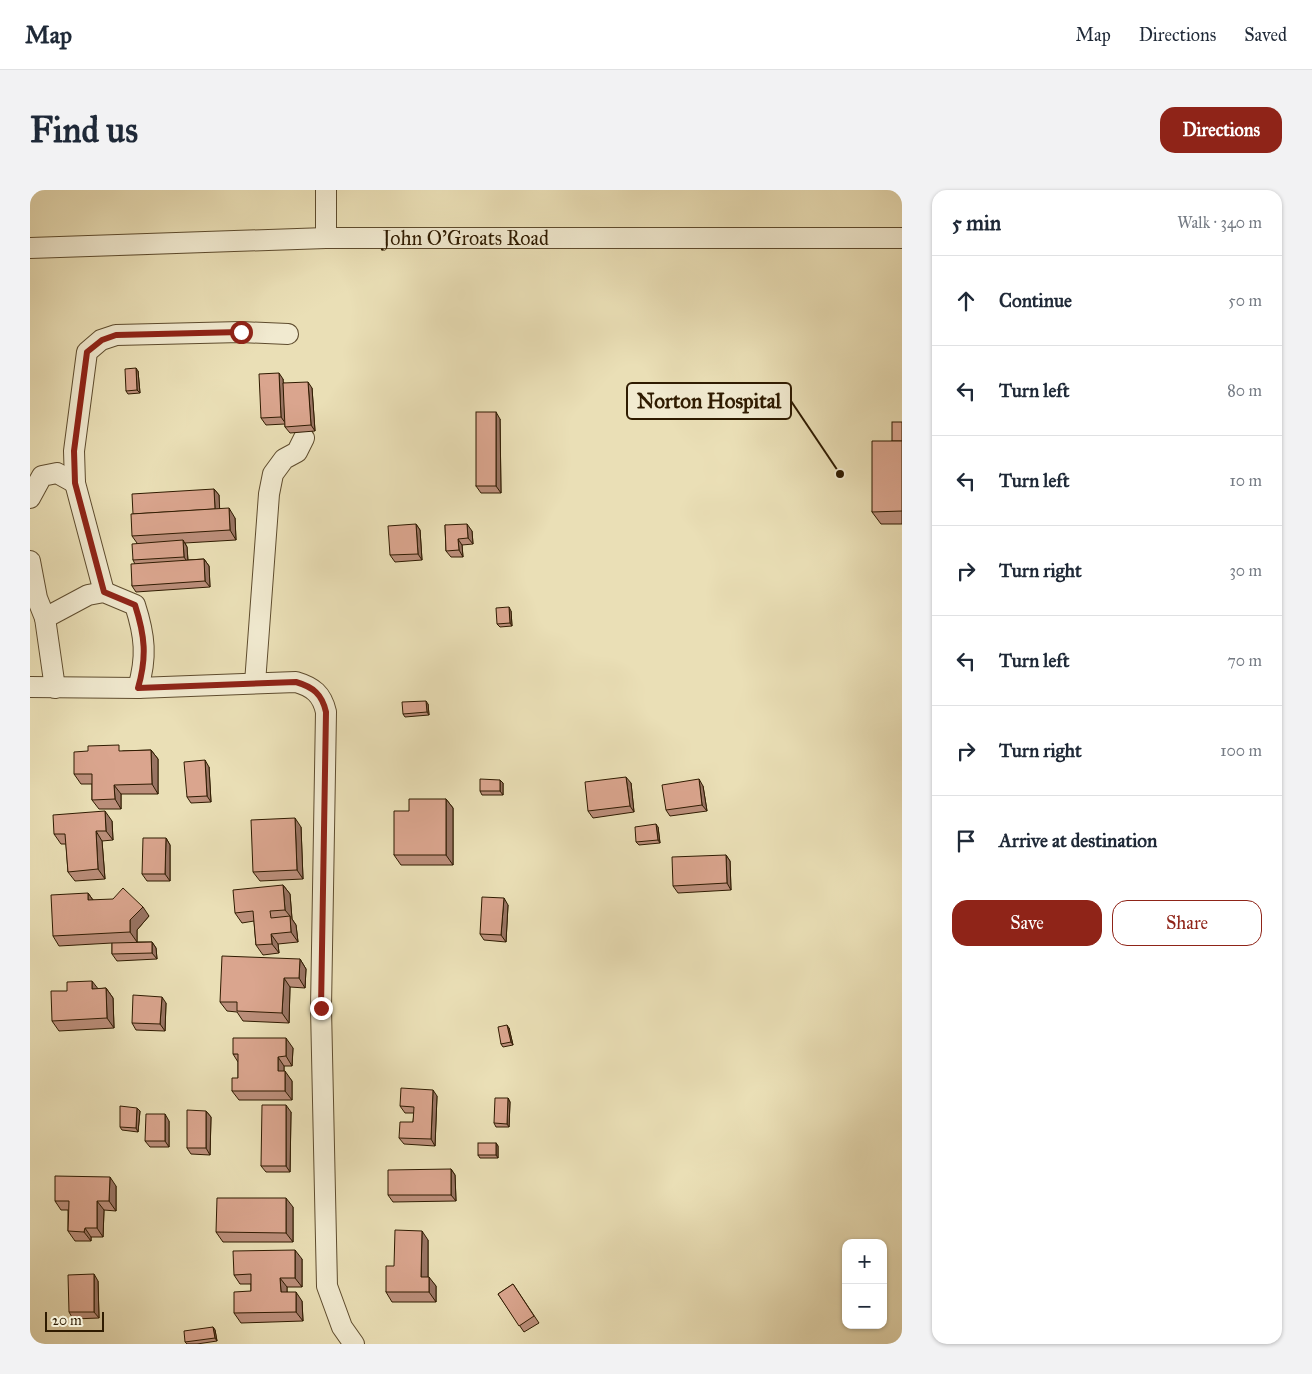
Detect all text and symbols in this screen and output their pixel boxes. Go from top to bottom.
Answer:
text: Map [25,20,72,50]
text: Map [1075,24,1111,46]
text: Directions [1139,24,1216,46]
text: Saved [1244,24,1287,46]
button: Directions [1160,107,1282,153]
text: Find us [30,109,138,152]
text: 5 min [952,210,1001,236]
text: Walk · 340 m [1177,213,1262,232]
street label: John O'Groats Road [381,226,549,251]
icon: ahead [952,287,980,315]
text: Continue [999,289,1072,312]
text: 50 m [1228,291,1262,310]
route start [230,321,253,344]
icon: left [952,377,980,405]
text: Turn left [999,379,1069,402]
text: 80 m [1227,381,1262,400]
callout: Norton Hospital [627,383,791,419]
text: Norton Hospital [637,388,783,414]
icon: left [952,467,980,495]
text: Turn left [999,469,1069,492]
text: 10 m [1230,471,1262,490]
icon: right [952,557,980,585]
text: Turn right [999,559,1082,582]
text: 30 m [1229,561,1262,580]
icon: left [952,647,980,675]
text: Turn left [999,649,1069,672]
text: 70 m [1227,651,1262,670]
icon: right [952,737,980,765]
text: Turn right [999,739,1082,762]
text: 100 m [1220,741,1262,760]
icon: arrive [952,827,980,855]
text: Arrive at destination [999,829,1157,852]
button: Save [952,900,1102,946]
button: Share [1112,900,1262,946]
route end [310,997,333,1020]
map controls [842,1239,887,1329]
button: + [842,1239,887,1284]
button: − [842,1284,887,1329]
scale bar [45,1309,104,1332]
text: 20 m [52,1312,82,1329]

